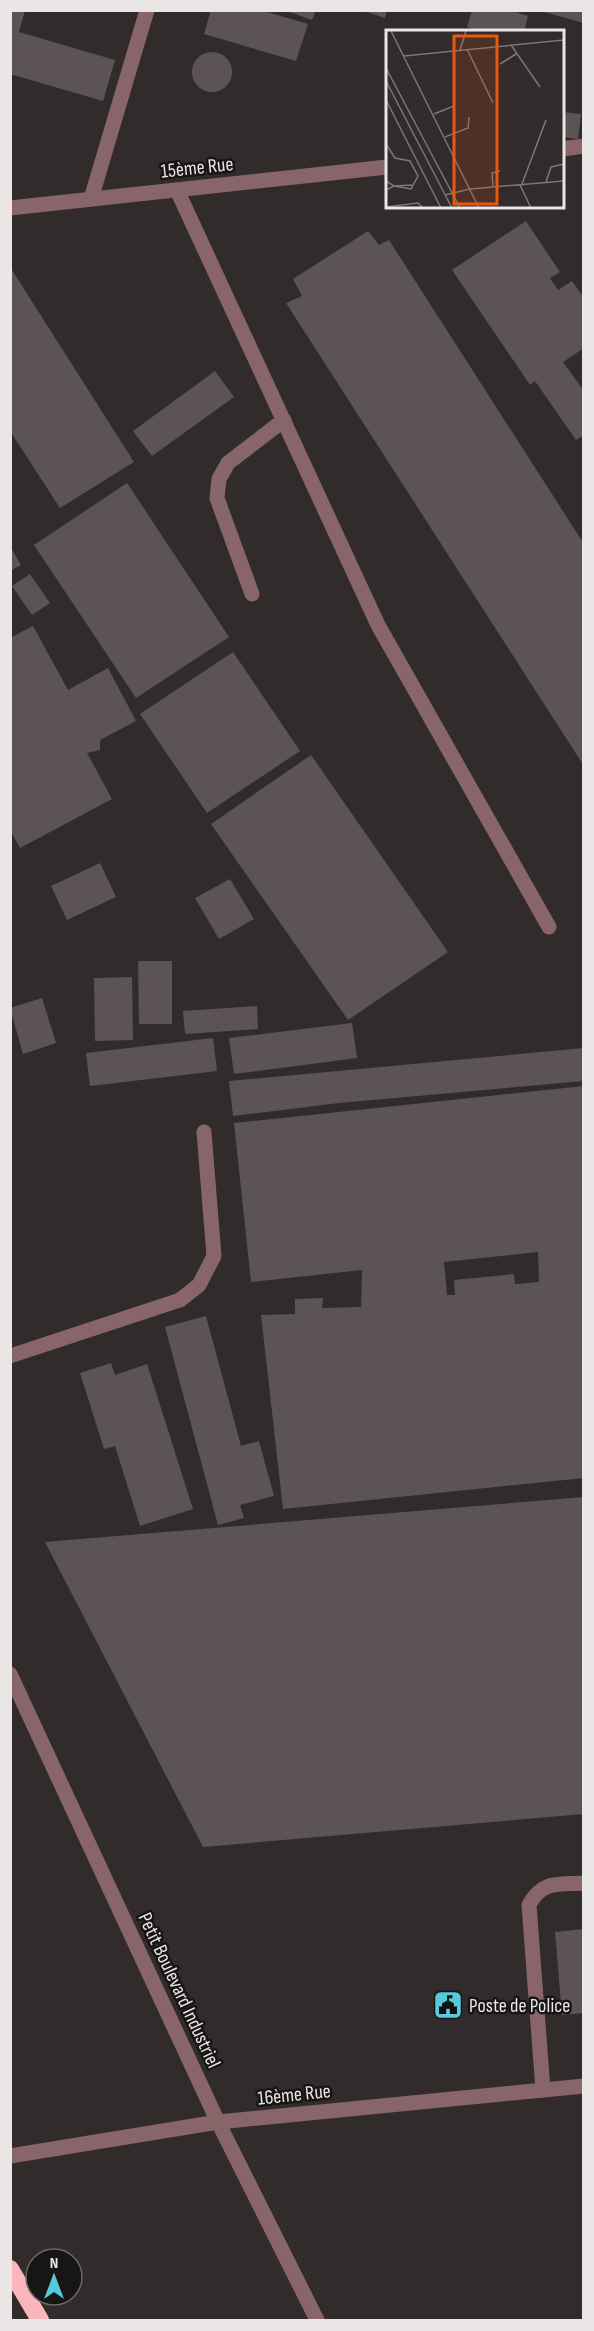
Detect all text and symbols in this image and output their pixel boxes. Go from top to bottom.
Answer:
inset map [386,30,564,208]
street label: 15ème Rue [160,152,235,184]
street label: Petit Boulevard Industriel [133,1909,226,2072]
public building icon: Poste de Police [432,1989,464,2021]
place label: Poste de Police [469,1994,570,2018]
street label: 16ème Rue [256,2079,332,2111]
north arrow [24,2247,84,2307]
text: N [50,2254,58,2273]

